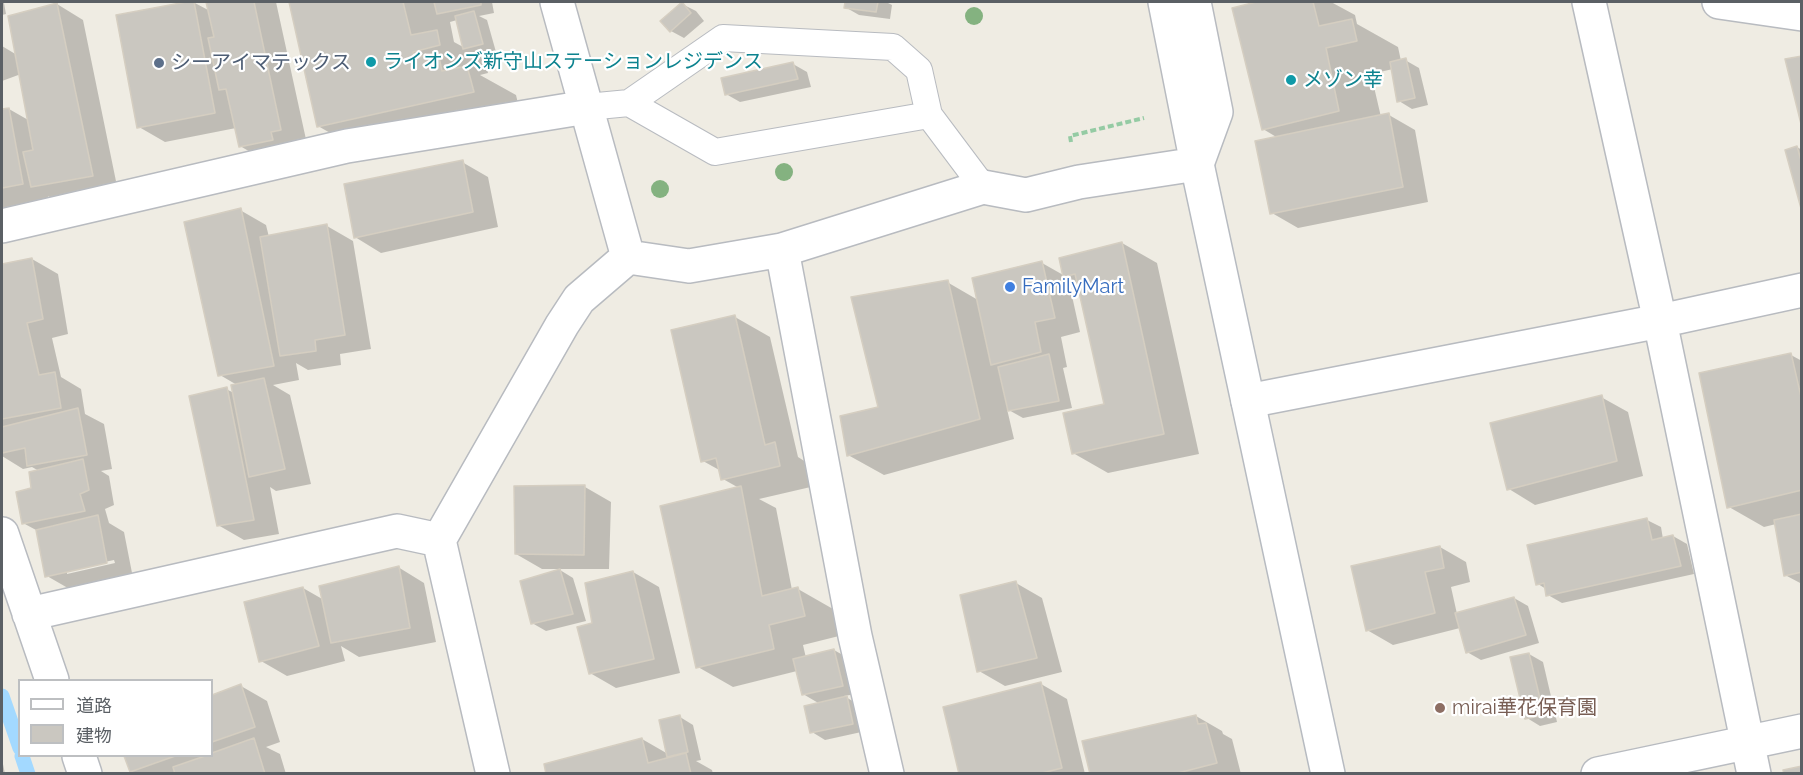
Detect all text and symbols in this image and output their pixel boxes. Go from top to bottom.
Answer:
place label: ライオンズ新守山ステーションレジデンス [383,50,763,74]
place label: シーアイマテックス [171,51,351,75]
marker: ライオンズ新守山ステーションレジデンス [364,55,378,69]
marker: シーアイマテックス [152,56,166,70]
place label: メゾン幸 [1303,68,1383,92]
marker: メゾン幸 [1284,73,1298,87]
place label: FamilyMart [1022,275,1124,299]
marker: FamilyMart [1003,280,1017,294]
legend [18,679,213,757]
text: 道路 [76,695,112,716]
place label: mirai華花保育園 [1452,696,1597,720]
marker: mirai華花保育園 [1433,701,1447,715]
text: 建物 [76,725,112,746]

